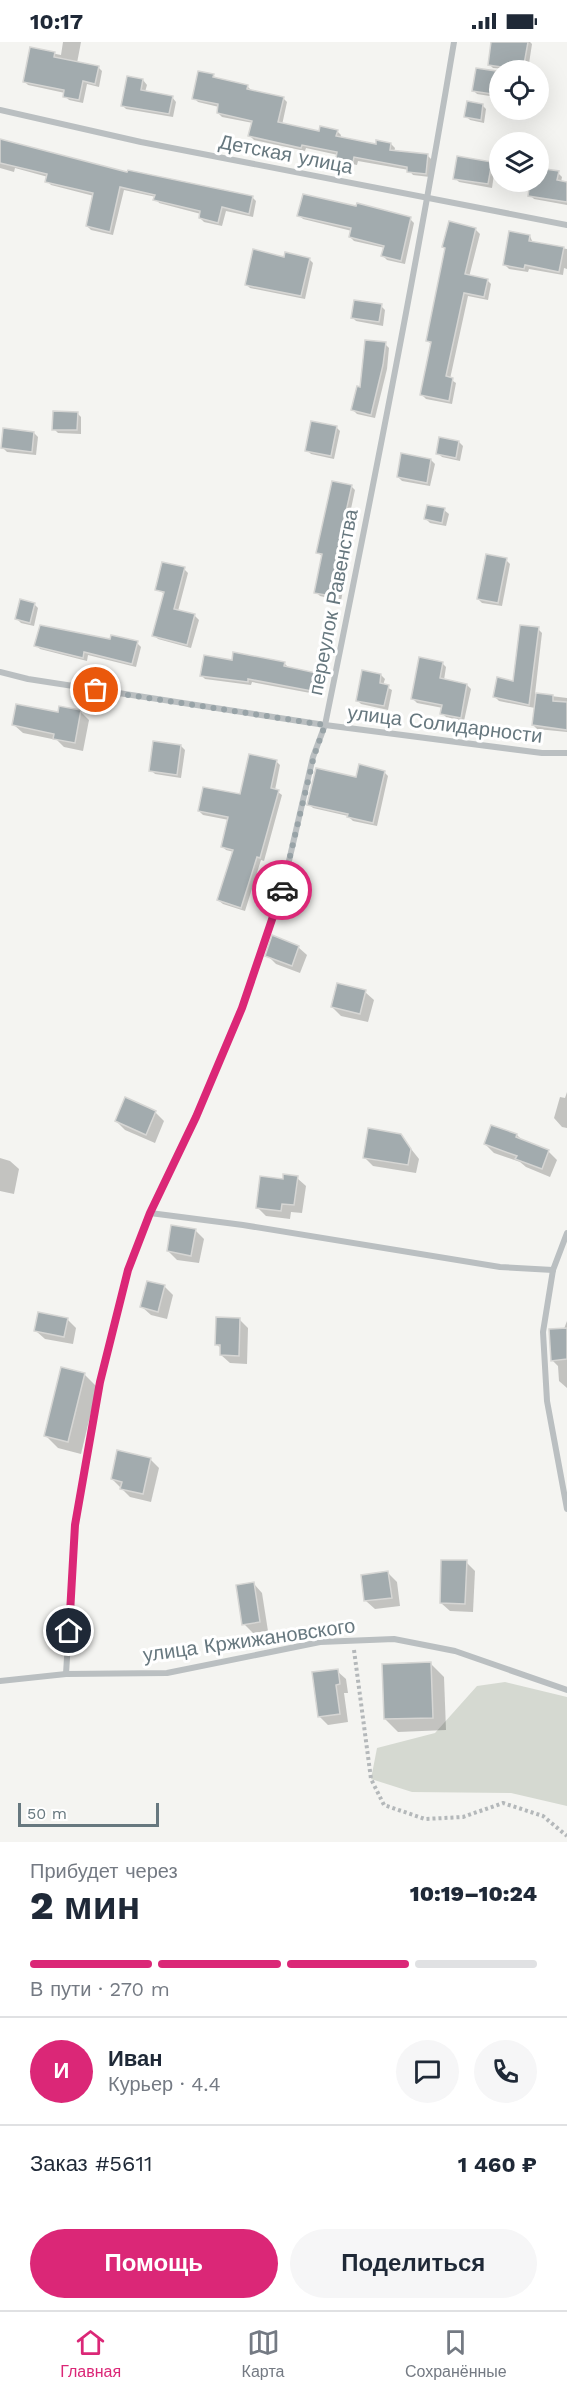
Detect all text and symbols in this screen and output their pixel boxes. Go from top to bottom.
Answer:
text: 10:17 [30,9,83,34]
map controls [489,60,549,192]
button: locate [489,60,549,120]
street label: Детская улица [217,129,356,179]
button: layers [489,132,549,192]
street label: переулок Равенства [303,506,363,697]
pin [70,664,121,715]
icon: bag [79,673,112,706]
street label: улица Солидарности [346,700,544,748]
courier [252,860,312,920]
icon: car [266,874,299,907]
pin [43,1605,94,1656]
street label: улица Кржижановского [141,1613,357,1667]
icon: home [52,1614,85,1647]
scale bar [18,1800,159,1828]
text: 50 m [27,1804,67,1823]
text: Прибудет через [30,1859,178,1883]
text: 10:19–10:24 [410,1881,537,1906]
text: 2 мин [30,1883,140,1928]
text: В пути · 270 m [30,1977,170,2001]
button: chat [396,2040,459,2103]
button: phone [474,2040,537,2103]
text: Иван [108,2046,163,2071]
text: И [54,2058,69,2083]
text: Курьер · 4.4 [108,2072,221,2096]
text: Заказ #5611 [30,2151,153,2176]
text: 1 460 ₽ [458,2152,537,2177]
button: Помощь [30,2229,278,2298]
button: Поделиться [290,2229,537,2298]
tab: Главная [60,2326,121,2381]
tab: Карта [242,2326,284,2381]
tab: Сохранённые [405,2326,507,2381]

